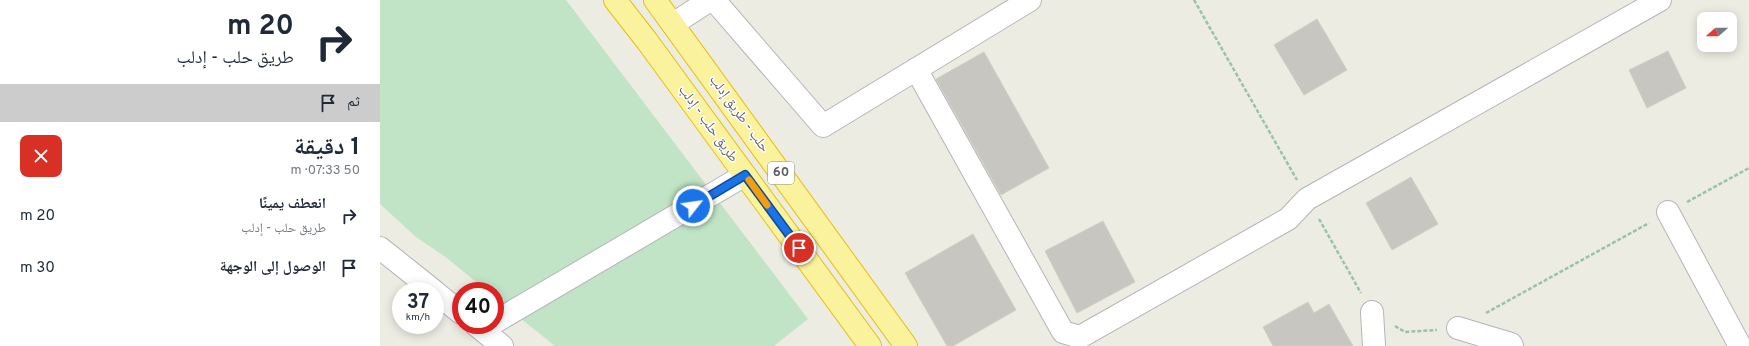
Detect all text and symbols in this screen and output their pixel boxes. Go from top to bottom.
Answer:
text: 20 m [227,9,294,45]
north arrow [1697,12,1737,52]
map controls [1697,12,1737,52]
icon: right [308,16,360,68]
text: طريق حلب - إدلب [176,47,294,70]
street label: حلب - طريق إدلب [705,72,773,156]
street label: طريق حلب - إدلب [674,82,742,166]
icon: arrive [317,92,339,114]
text: ثم [347,93,360,112]
text: 1 دقيقة [294,133,360,163]
button: close [20,135,62,177]
road number: 60 [768,162,794,184]
text: 50 m · 07:33 [291,163,360,179]
position arrow [672,185,714,227]
text: انعطف يمينًا [259,195,326,214]
icon: right [338,205,360,227]
text: 20 m [20,207,55,226]
text: طريق حلب - إدلب [241,221,326,237]
pin [782,231,816,265]
icon: arrive [788,237,810,259]
icon: arrive [338,257,360,279]
text: الوصول إلى الوجهة [220,258,326,277]
text: 30 m [20,259,55,278]
speed limit sign: 40 [452,282,504,334]
text: 37 [407,290,429,316]
text: km/h [406,311,430,324]

